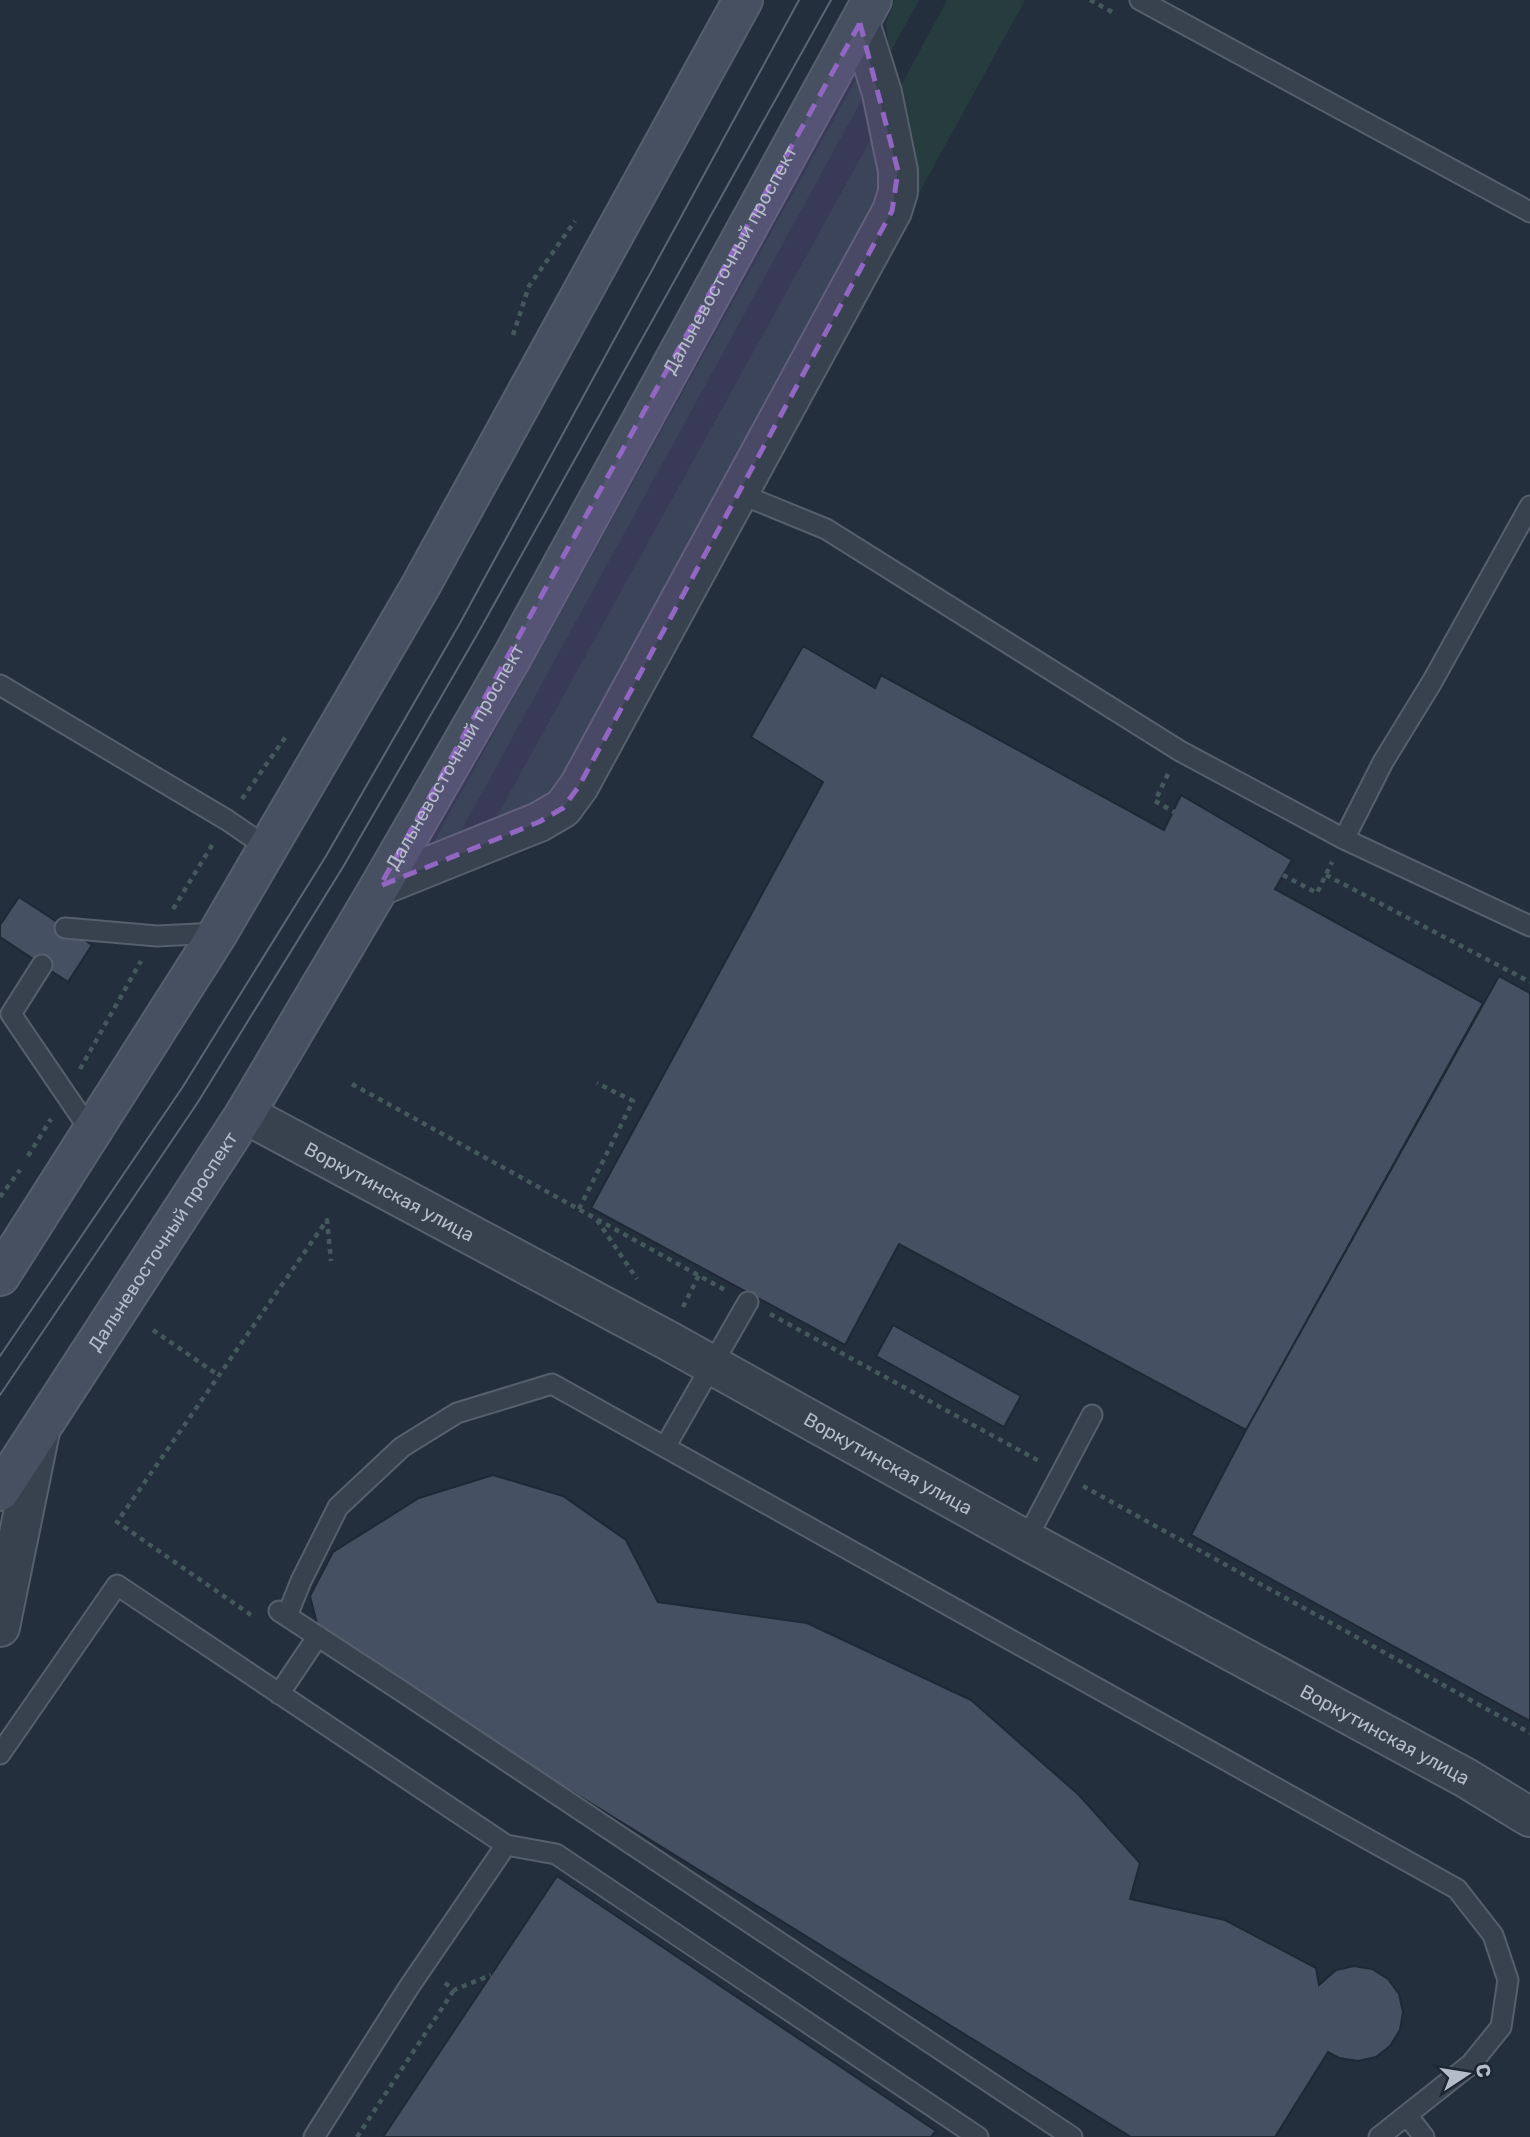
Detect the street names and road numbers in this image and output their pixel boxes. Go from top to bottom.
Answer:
street label: Дальневосточный проспект [658,141,802,378]
street label: Дальневосточный проспект [380,639,529,874]
street label: Дальневосточный проспект [83,1127,242,1355]
street label: Воркутинская улица [301,1137,478,1246]
street label: Воркутинская улица [800,1407,977,1519]
street label: Воркутинская улица [1296,1679,1474,1789]

